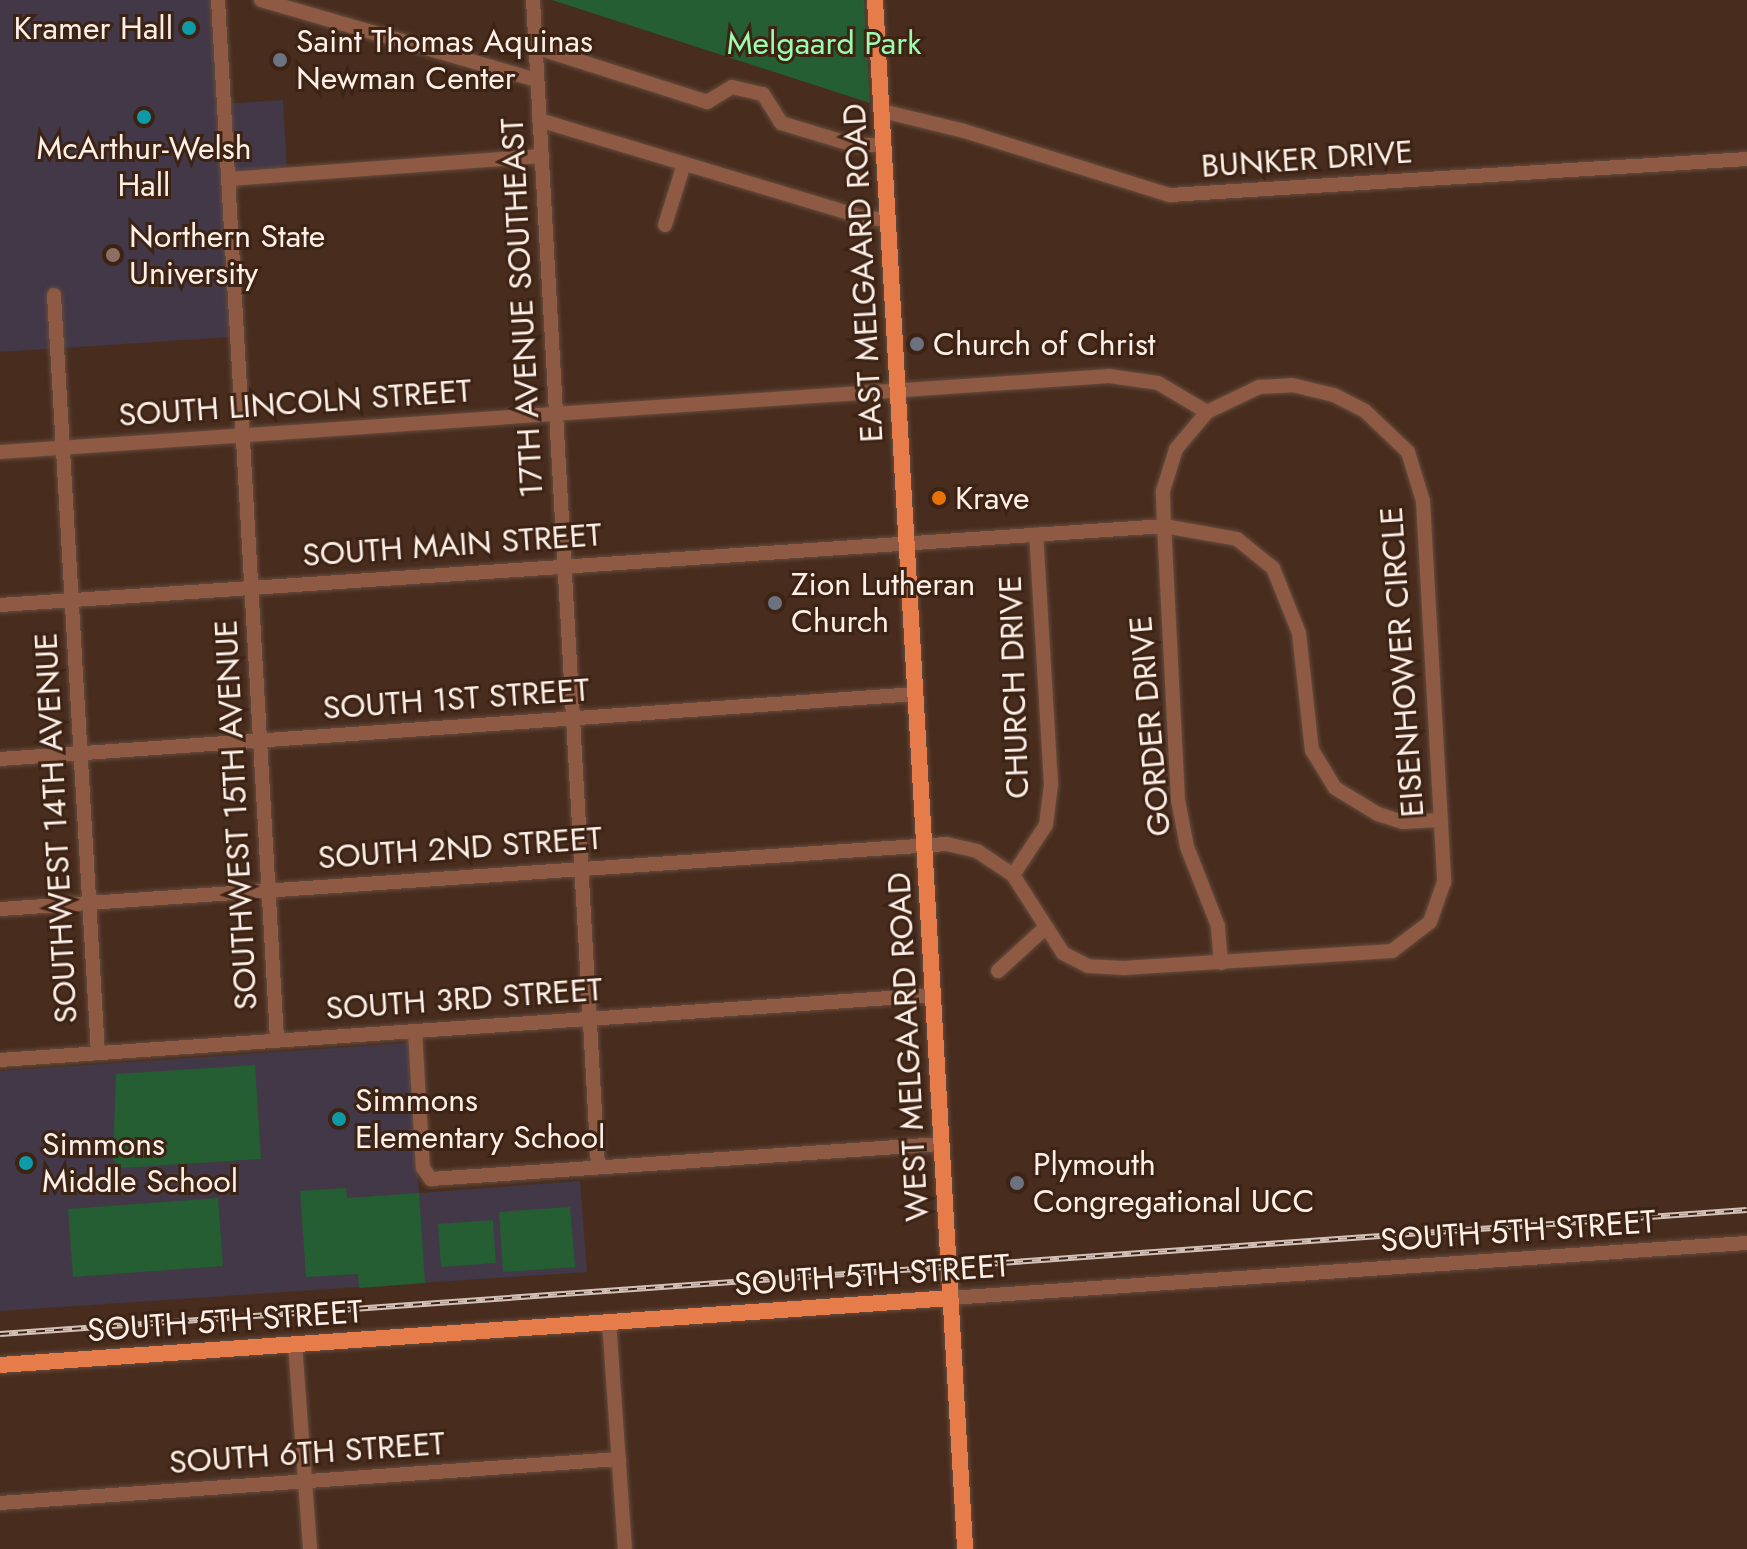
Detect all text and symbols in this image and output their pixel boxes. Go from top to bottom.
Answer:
place label: Kramer Hall [14,9,173,47]
marker: Kramer Hall [180,19,198,37]
place label: Saint Thomas Aquinas Newman Center [296,23,593,98]
park label: Melgaard Park [727,24,921,62]
marker: Saint Thomas Aquinas Newman Center [271,51,289,69]
street label: EAST MELGAARD ROAD [835,103,891,443]
marker: McArthur-Welsh Hall [135,108,153,126]
street label: 17TH AVENUE SOUTHEAST [493,117,551,499]
place label: McArthur-Welsh Hall [37,130,251,205]
street label: BUNKER DRIVE [1200,132,1414,186]
place label: Northern State University [129,218,325,293]
marker: Northern State University [104,246,122,264]
place label: Church of Christ [933,325,1156,363]
marker: Church of Christ [908,335,926,353]
street label: SOUTH LINCOLN STREET [117,372,473,434]
place label: Krave [955,479,1029,517]
marker: Krave [930,489,948,507]
street label: EISENHOWER CIRCLE [1372,506,1432,818]
street label: SOUTH MAIN STREET [301,515,603,575]
place label: Zion Lutheran Church [791,566,975,641]
street label: CHURCH DRIVE [991,575,1037,799]
marker: Zion Lutheran Church [766,594,784,612]
street label: GORDER DRIVE [1121,614,1179,838]
street label: SOUTHWEST 15TH AVENUE [207,619,265,1011]
street label: SOUTHWEST 14TH AVENUE [27,632,85,1024]
street label: SOUTH 1ST STREET [321,671,591,727]
street label: SOUTH 2ND STREET [317,819,603,877]
street label: WEST MELGAARD ROAD [880,871,936,1223]
street label: SOUTH 3RD STREET [324,970,604,1028]
place label: Simmons Elementary School [355,1082,605,1157]
marker: Simmons Elementary School [330,1110,348,1128]
place label: Simmons Middle School [42,1126,238,1201]
place label: Plymouth Congregational UCC [1033,1146,1315,1221]
marker: Simmons Middle School [17,1154,35,1172]
marker: Plymouth Congregational UCC [1008,1174,1026,1192]
street label: SOUTH 5TH STREET [1379,1202,1657,1260]
street label: SOUTH 5TH STREET [733,1246,1011,1304]
street label: SOUTH 5TH STREET [86,1292,364,1350]
street label: SOUTH 6TH STREET [168,1424,446,1482]

